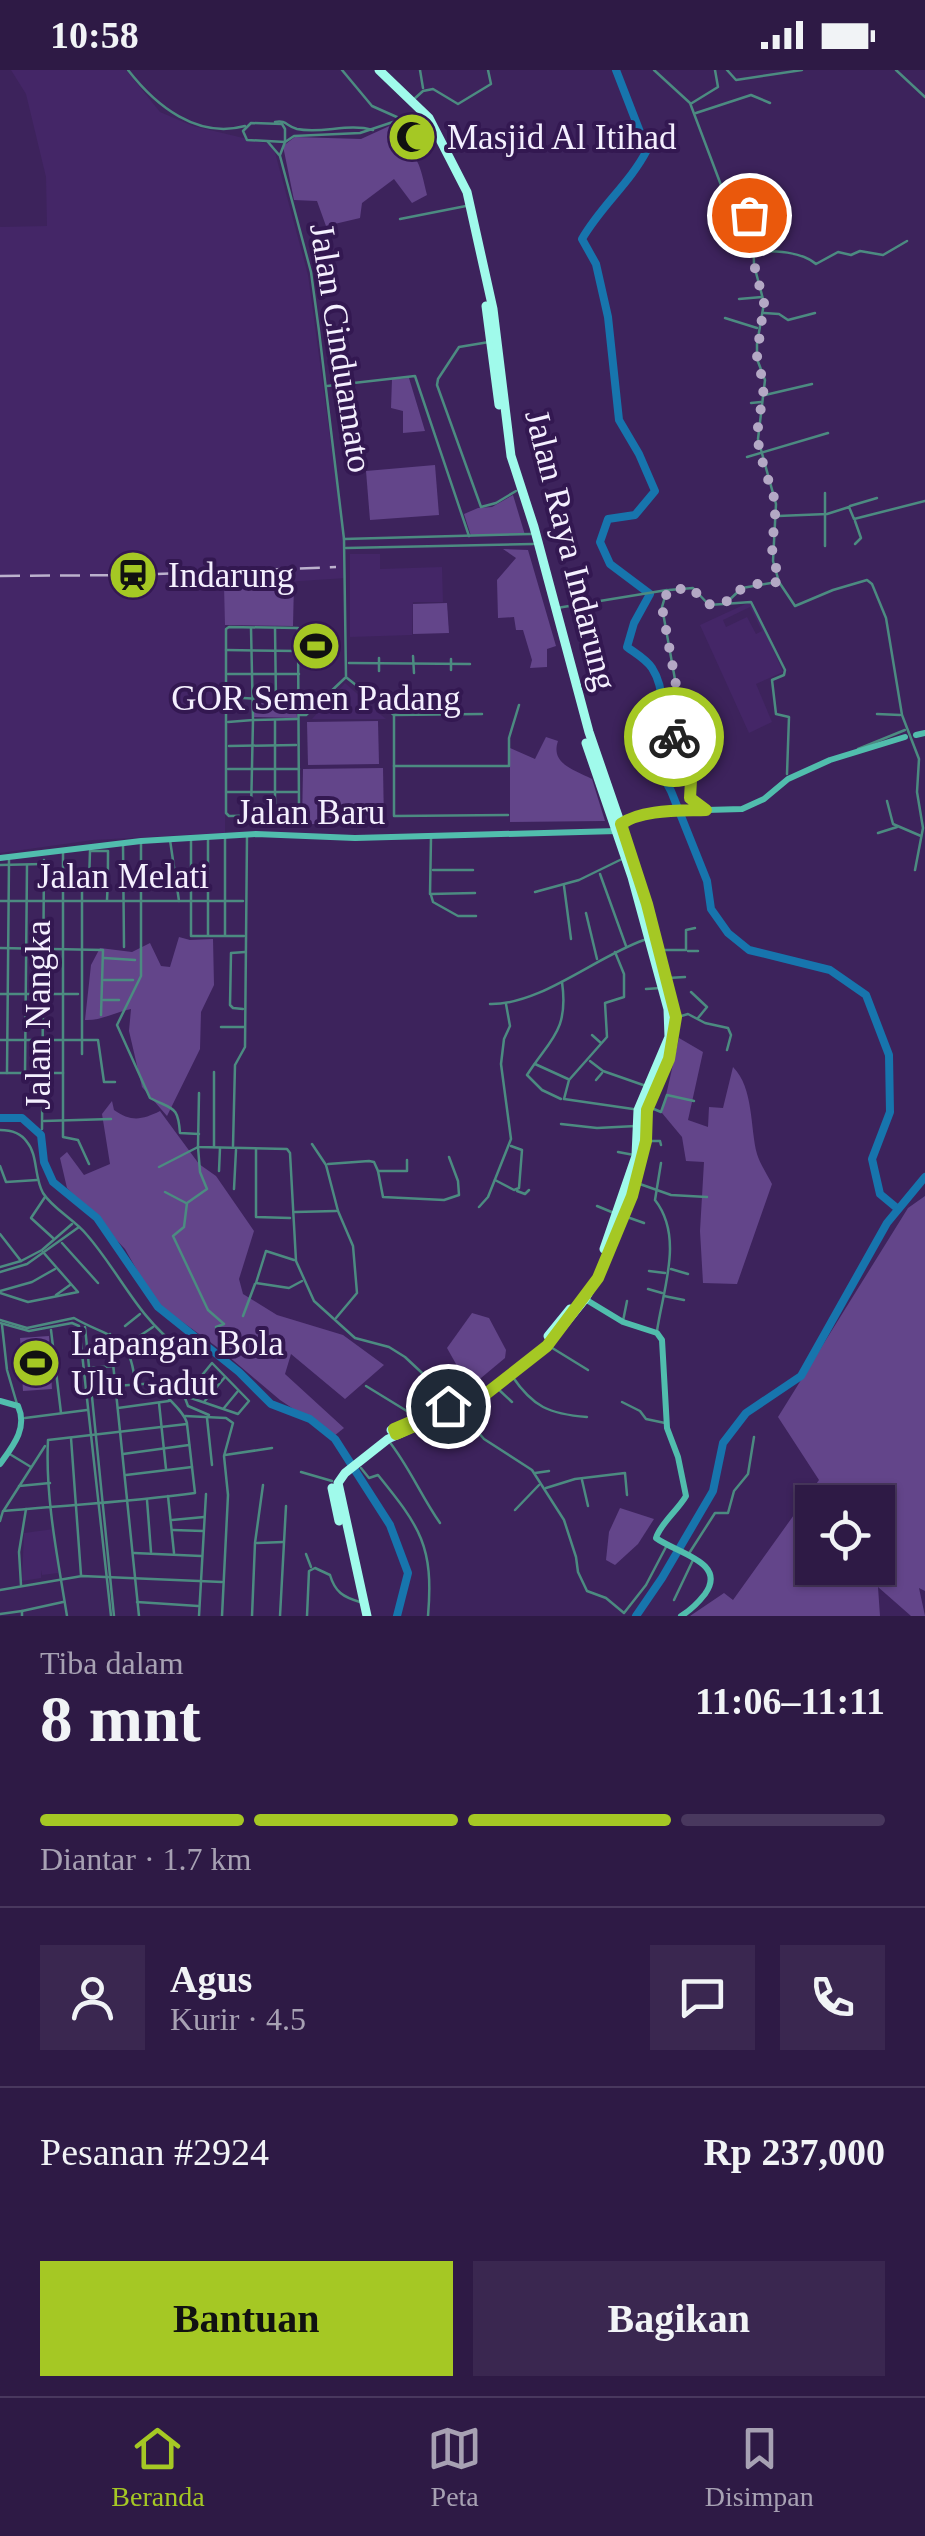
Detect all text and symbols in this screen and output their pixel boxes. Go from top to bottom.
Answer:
text: 10:58 [50,14,139,56]
mosque icon: Masjid Al Itihad [386,111,438,163]
place label: Masjid Al Itihad [447,118,677,157]
pin [707,173,792,258]
icon: bag [722,188,777,243]
street label: Jalan Cinduamato [302,221,380,475]
street label: Jalan Raya Indarung [517,406,625,694]
station icon: Indarung [107,549,159,601]
place label: Indarung [168,556,294,595]
sports icon: GOR Semen Padang [290,620,342,672]
place label: GOR Semen Padang [171,679,461,718]
courier [624,687,724,787]
icon: bike [647,710,702,765]
street label: Jalan Baru [237,793,385,832]
street label: Jalan Melati [37,857,209,896]
street label: Jalan Nangka [19,920,58,1110]
place label: Lapangan Bola Ulu Gadut [71,1324,284,1403]
sports icon: Lapangan Bola Ulu Gadut [10,1337,62,1389]
pin [406,1364,491,1449]
icon: home [421,1379,476,1434]
map controls [795,1485,895,1585]
button: locate [795,1485,895,1585]
text: Tiba dalam [40,1645,184,1681]
text: 11:06–11:11 [695,1680,885,1722]
text: 8 mnt [40,1683,201,1755]
text: Diantar · 1.7 km [40,1841,252,1877]
button: person [40,1945,145,2050]
button: chat [650,1945,755,2050]
button: phone [780,1945,885,2050]
text: Agus [170,1958,252,2000]
text: Kurir · 4.5 [170,2001,306,2037]
text: Pesanan #2924 [40,2131,269,2173]
text: Rp 237,000 [703,2131,885,2173]
button: Bantuan [40,2261,453,2376]
button: Bagikan [473,2261,885,2376]
tab: Beranda [111,2421,205,2513]
tab: Peta [427,2421,482,2513]
tab: Disimpan [705,2421,814,2513]

